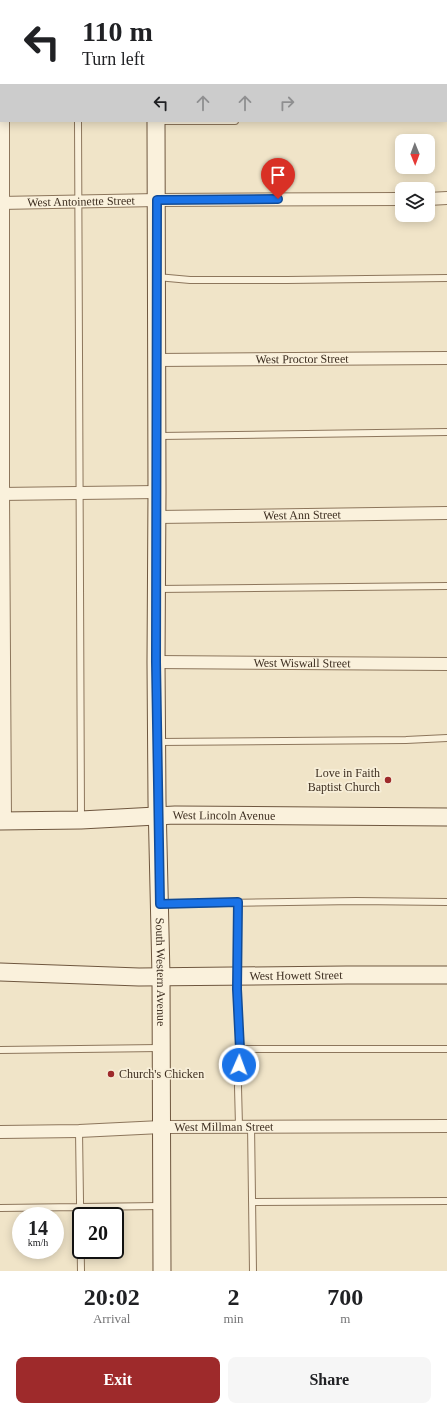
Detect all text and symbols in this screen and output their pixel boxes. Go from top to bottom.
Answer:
icon: left [16,16,68,68]
text: 110 m [82,16,153,47]
text: Turn left [82,49,145,69]
icon: left [150,92,172,114]
icon: ahead [192,92,214,114]
icon: ahead [234,92,256,114]
icon: right [276,92,298,114]
north arrow [395,134,435,174]
map controls [395,134,435,222]
pin [261,158,295,199]
icon: arrive [267,164,289,186]
button: layers [395,182,435,222]
street label: West Antoinette Street [27,193,136,209]
street label: West Proctor Street [255,352,349,366]
street label: West Ann Street [263,507,342,523]
street label: West Wiswall Street [253,656,351,670]
place label: Love in Faith Baptist Church [308,766,380,794]
marker: Love in Faith Baptist Church [383,775,393,785]
street label: West Lincoln Avenue [172,808,275,823]
street label: South Western Avenue [153,917,168,1026]
street label: West Howett Street [249,968,343,983]
position arrow [218,1044,260,1086]
place label: Church's Chicken [119,1067,204,1081]
marker: Church's Chicken [106,1069,116,1079]
street label: West Millman Street [174,1120,274,1134]
speed limit sign: 20 [72,1207,124,1259]
text: 14 [28,1217,48,1239]
text: km/h [28,1237,48,1248]
text: 20:02 [84,1284,140,1310]
text: 2 [227,1284,239,1310]
text: 700 [327,1284,363,1310]
text: Arrival [93,1311,130,1326]
text: min [223,1311,244,1326]
text: m [340,1311,350,1326]
button: Exit [16,1357,220,1403]
button: Share [228,1357,431,1403]

